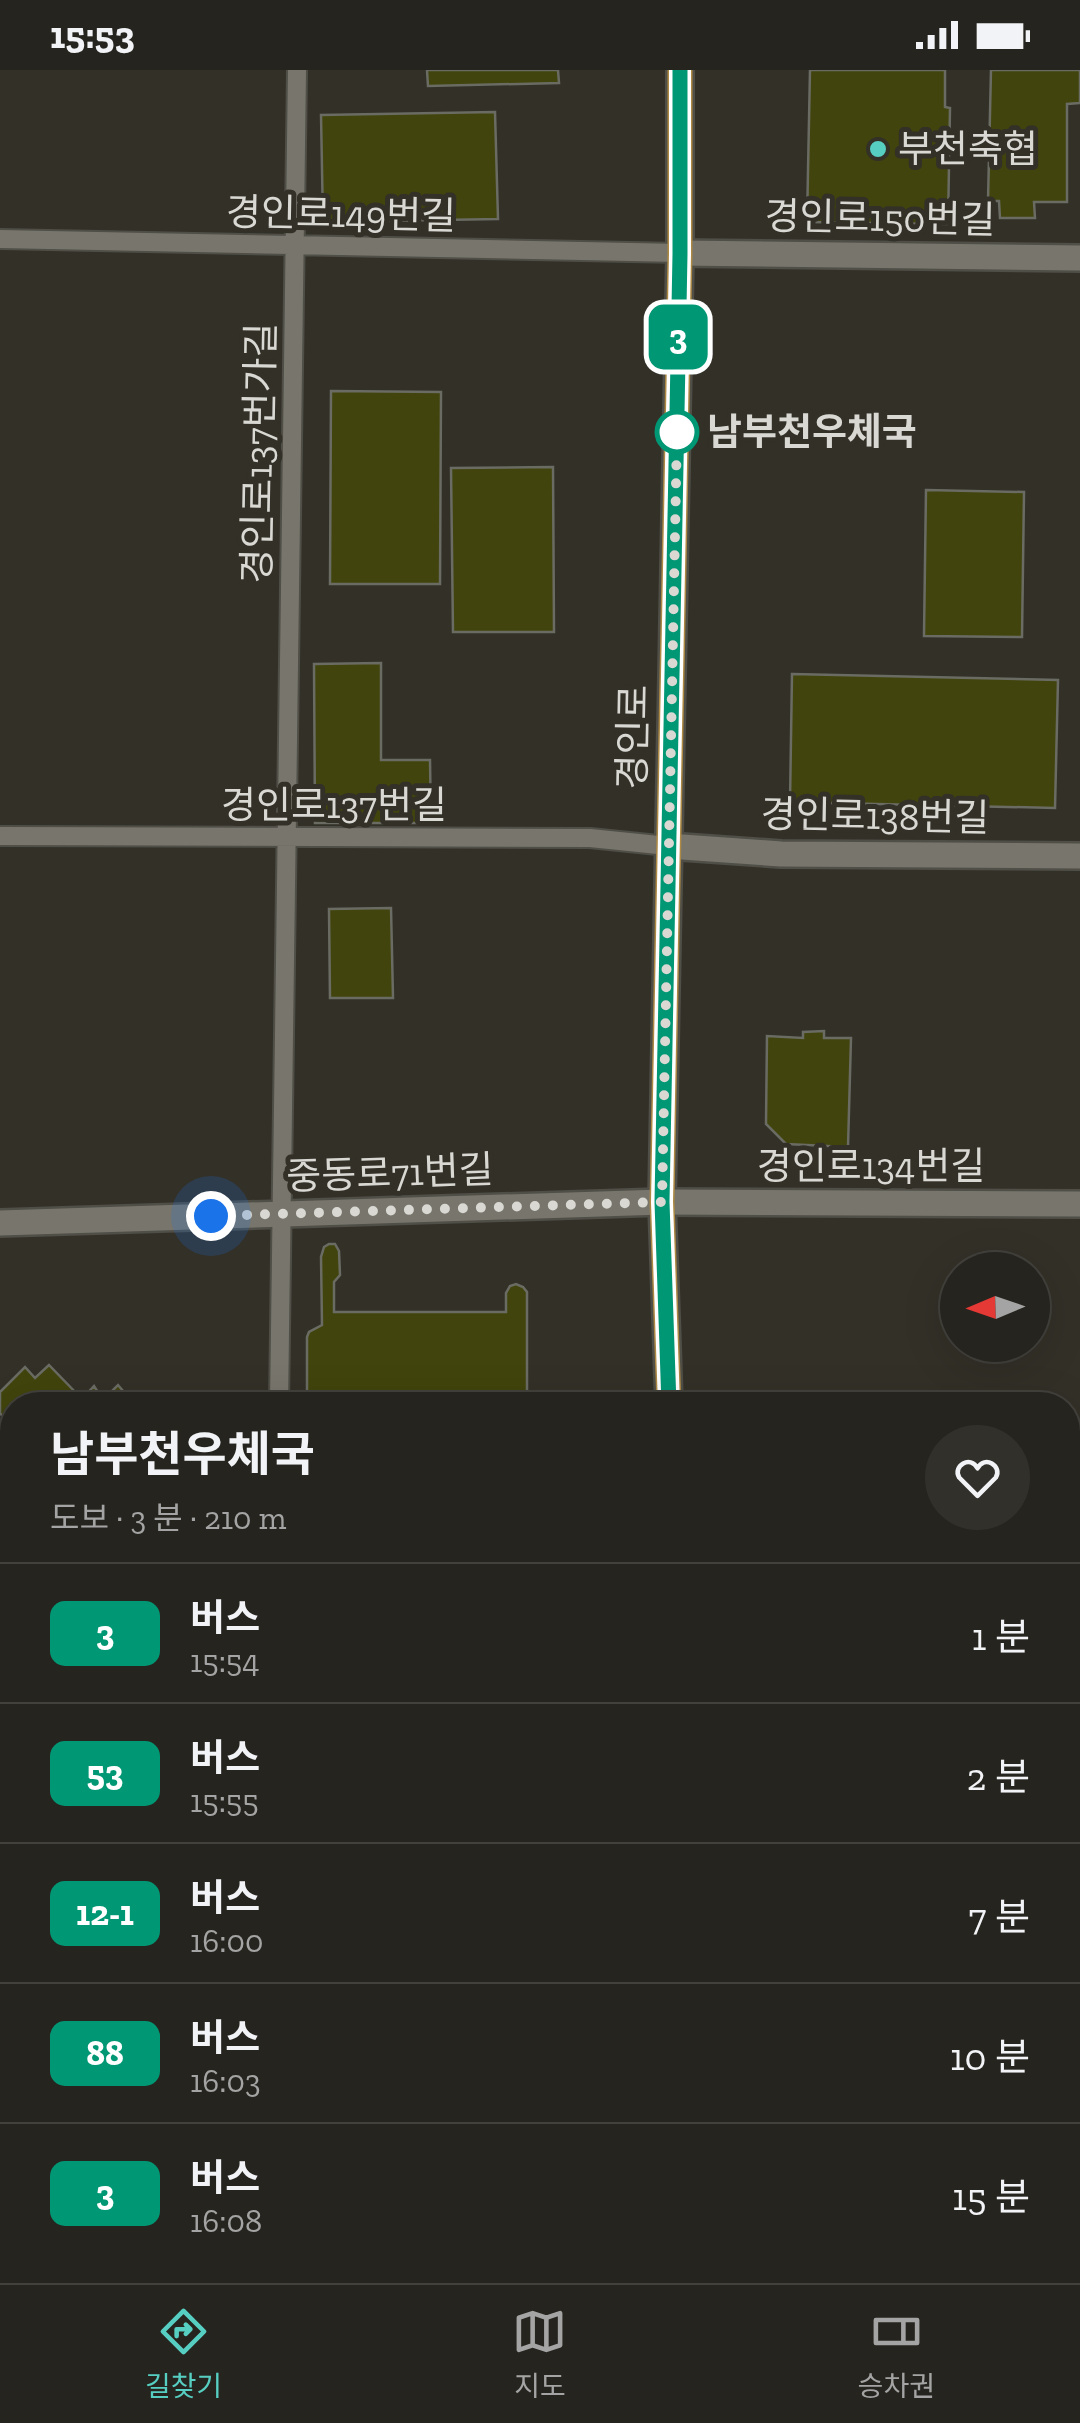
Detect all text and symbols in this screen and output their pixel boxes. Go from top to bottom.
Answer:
text: 15:53 [50,12,135,58]
place label: 부천축협 [898,126,1038,172]
marker: 부천축협 [867,138,889,160]
street label: 경인로149번길 [226,189,456,239]
street label: 경인로150번길 [764,193,996,243]
line badge: 3 [646,304,710,370]
text: 3 [669,316,687,358]
street label: 경인로137번가길 [234,322,284,584]
place label: 남부천우체국 [707,409,917,455]
marker: 남부천우체국 [656,411,698,453]
street label: 경인로 [609,684,657,790]
street label: 경인로137번길 [221,782,447,828]
street label: 경인로138번길 [760,791,990,841]
street label: 경인로134번길 [757,1143,985,1189]
street label: 중동로71번길 [286,1146,494,1200]
your location [186,1191,236,1241]
north arrow [940,1252,1050,1362]
map controls [940,1252,1050,1362]
button: heart [925,1425,1030,1530]
text: 남부천우체국 [50,1426,315,1483]
text: 도보 · 3 분 · 210 m [50,1499,286,1537]
text: 버스 [190,1595,260,1641]
text: 3 [96,1612,114,1654]
text: 1 분 [972,1614,1030,1660]
text: 15:54 [190,1642,260,1680]
text: 버스 [190,1735,260,1781]
text: 53 [87,1752,123,1794]
text: 2 분 [967,1754,1030,1800]
text: 15:55 [190,1782,259,1820]
text: 버스 [190,1875,260,1921]
text: 12-1 [76,1892,134,1934]
text: 7 분 [969,1894,1030,1940]
text: 16:00 [190,1922,263,1960]
text: 버스 [190,2015,260,2061]
text: 88 [86,2032,124,2074]
text: 10 분 [950,2034,1030,2080]
text: 16:03 [190,2062,261,2100]
text: 버스 [190,2155,260,2201]
text: 3 [96,2172,114,2214]
text: 15 분 [952,2174,1030,2220]
text: 16:08 [190,2202,262,2240]
tab: 길찾기 [145,2304,222,2404]
tab: 지도 [512,2304,567,2404]
tab: 승차권 [858,2304,935,2404]

